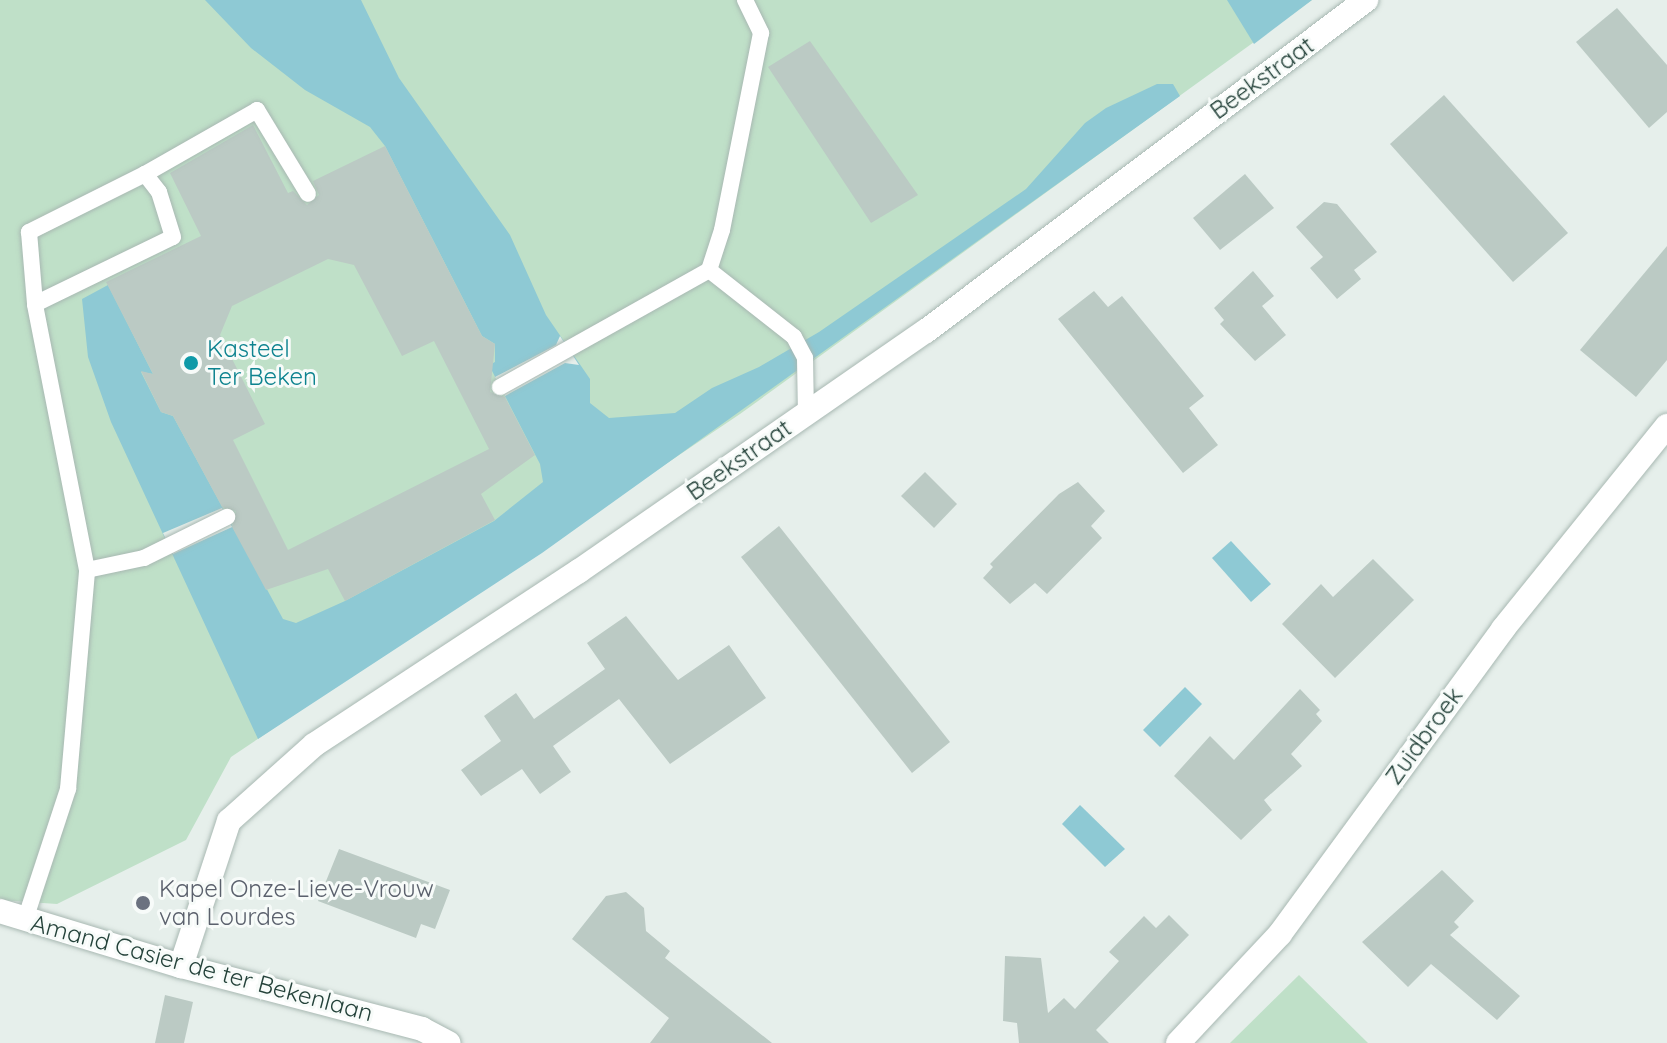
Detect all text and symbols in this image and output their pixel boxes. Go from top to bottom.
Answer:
street label: Beekstraat [1204,31,1320,125]
place label: Kasteel Ter Beken [207,335,317,391]
marker: Kasteel Ter Beken [182,354,200,372]
street label: Beekstraat [681,413,797,507]
street label: Zuidbroek [1379,682,1469,790]
place label: Kapel Onze-Lieve-Vrouw van Lourdes [159,875,434,931]
marker: Kapel Onze-Lieve-Vrouw van Lourdes [134,894,152,912]
street label: Amand Casier de ter Bekenlaan [28,908,376,1028]

